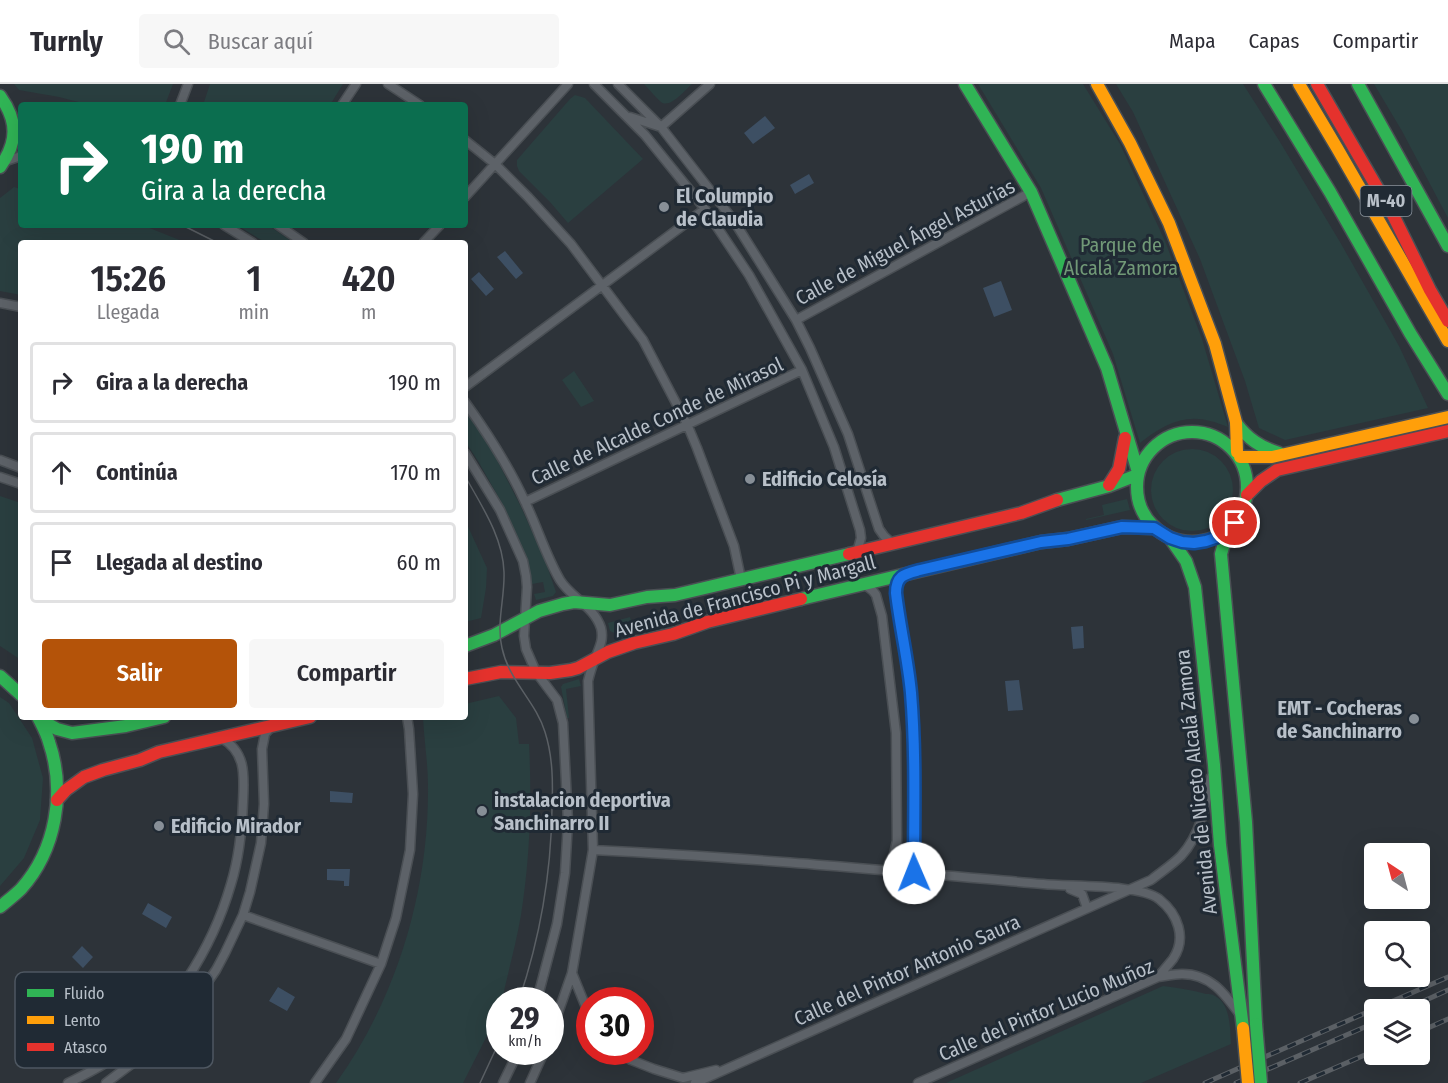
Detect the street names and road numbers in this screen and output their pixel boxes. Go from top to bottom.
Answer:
street label: Calle de Miguel Ángel Asturias [791,174,1019,310]
road number: M-40 [1360,186,1412,216]
street label: Calle de Alcalde Conde de Mirasol [527,352,787,490]
street label: Avenida de Francisco Pi y Margall [612,550,878,642]
street label: Avenida de Niceto Alcalá Zamora [1170,648,1222,916]
street label: Calle del Pintor Antonio Saura [790,909,1024,1031]
street label: Calle del Pintor Lucio Muñoz [935,954,1157,1066]

